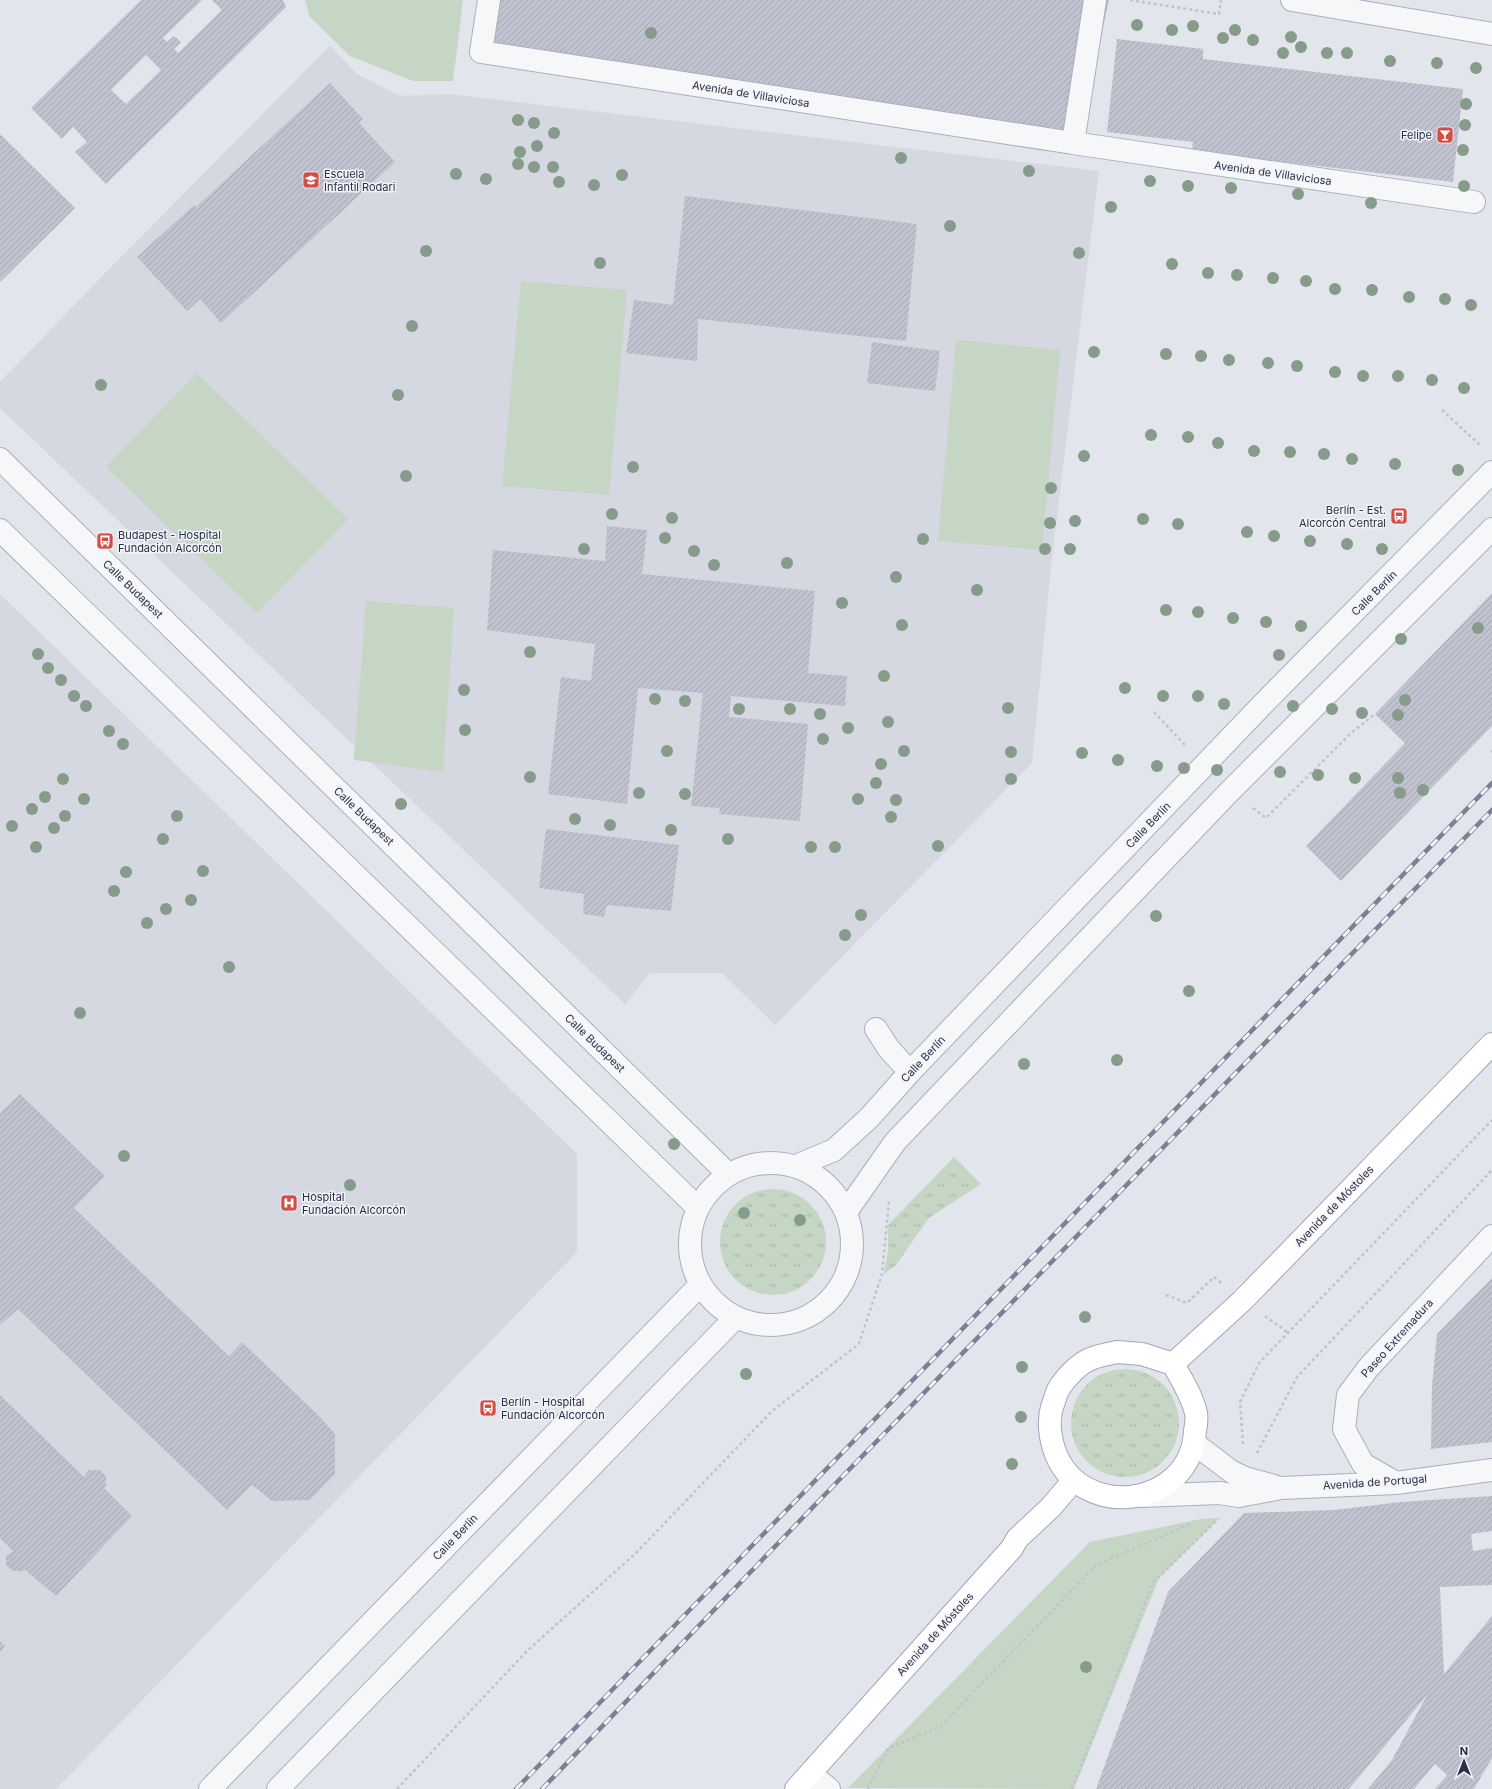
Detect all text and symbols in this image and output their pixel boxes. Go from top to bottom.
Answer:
street label: Avenida de Villaviciosa [691,78,811,110]
bar icon: Felipe [1435,125,1455,145]
place label: Felipe [1401,128,1432,142]
street label: Avenida de Villaviciosa [1213,158,1333,188]
place label: Escuela Infantil Rodari [324,167,395,194]
school or university icon: Escuela Infantil Rodari [301,170,321,190]
place label: Berlín - Est. Alcorcón Central [1299,503,1386,530]
bus stop icon: Berlín - Est. Alcorcón Central [1389,506,1409,526]
place label: Budapest - Hospital Fundación Alcorcón [118,528,222,555]
bus stop icon: Budapest - Hospital Fundación Alcorcón [95,531,115,551]
street label: Calle Budapest [100,557,166,621]
street label: Calle Berlín [1348,567,1400,619]
street label: Calle Budapest [331,784,397,848]
street label: Calle Berlín [1123,799,1173,851]
street label: Calle Budapest [562,1011,628,1075]
street label: Calle Berlín [898,1033,948,1085]
street label: Avenida de Móstoles [1291,1162,1377,1250]
place label: Hospital Fundación Alcorcón [302,1190,406,1217]
hospital icon: Hospital Fundación Alcorcón [279,1193,299,1213]
street label: Paseo Extremadura [1358,1296,1436,1380]
place label: Berlín - Hospital Fundación Alcorcón [501,1395,605,1422]
bus stop icon: Berlín - Hospital Fundación Alcorcón [478,1398,498,1418]
street label: Avenida de Portugal [1323,1471,1427,1493]
street label: Calle Berlín [430,1511,480,1563]
street label: Avenida de Móstoles [894,1589,976,1679]
north arrow [1444,1741,1484,1781]
text: N [1460,1744,1468,1758]

